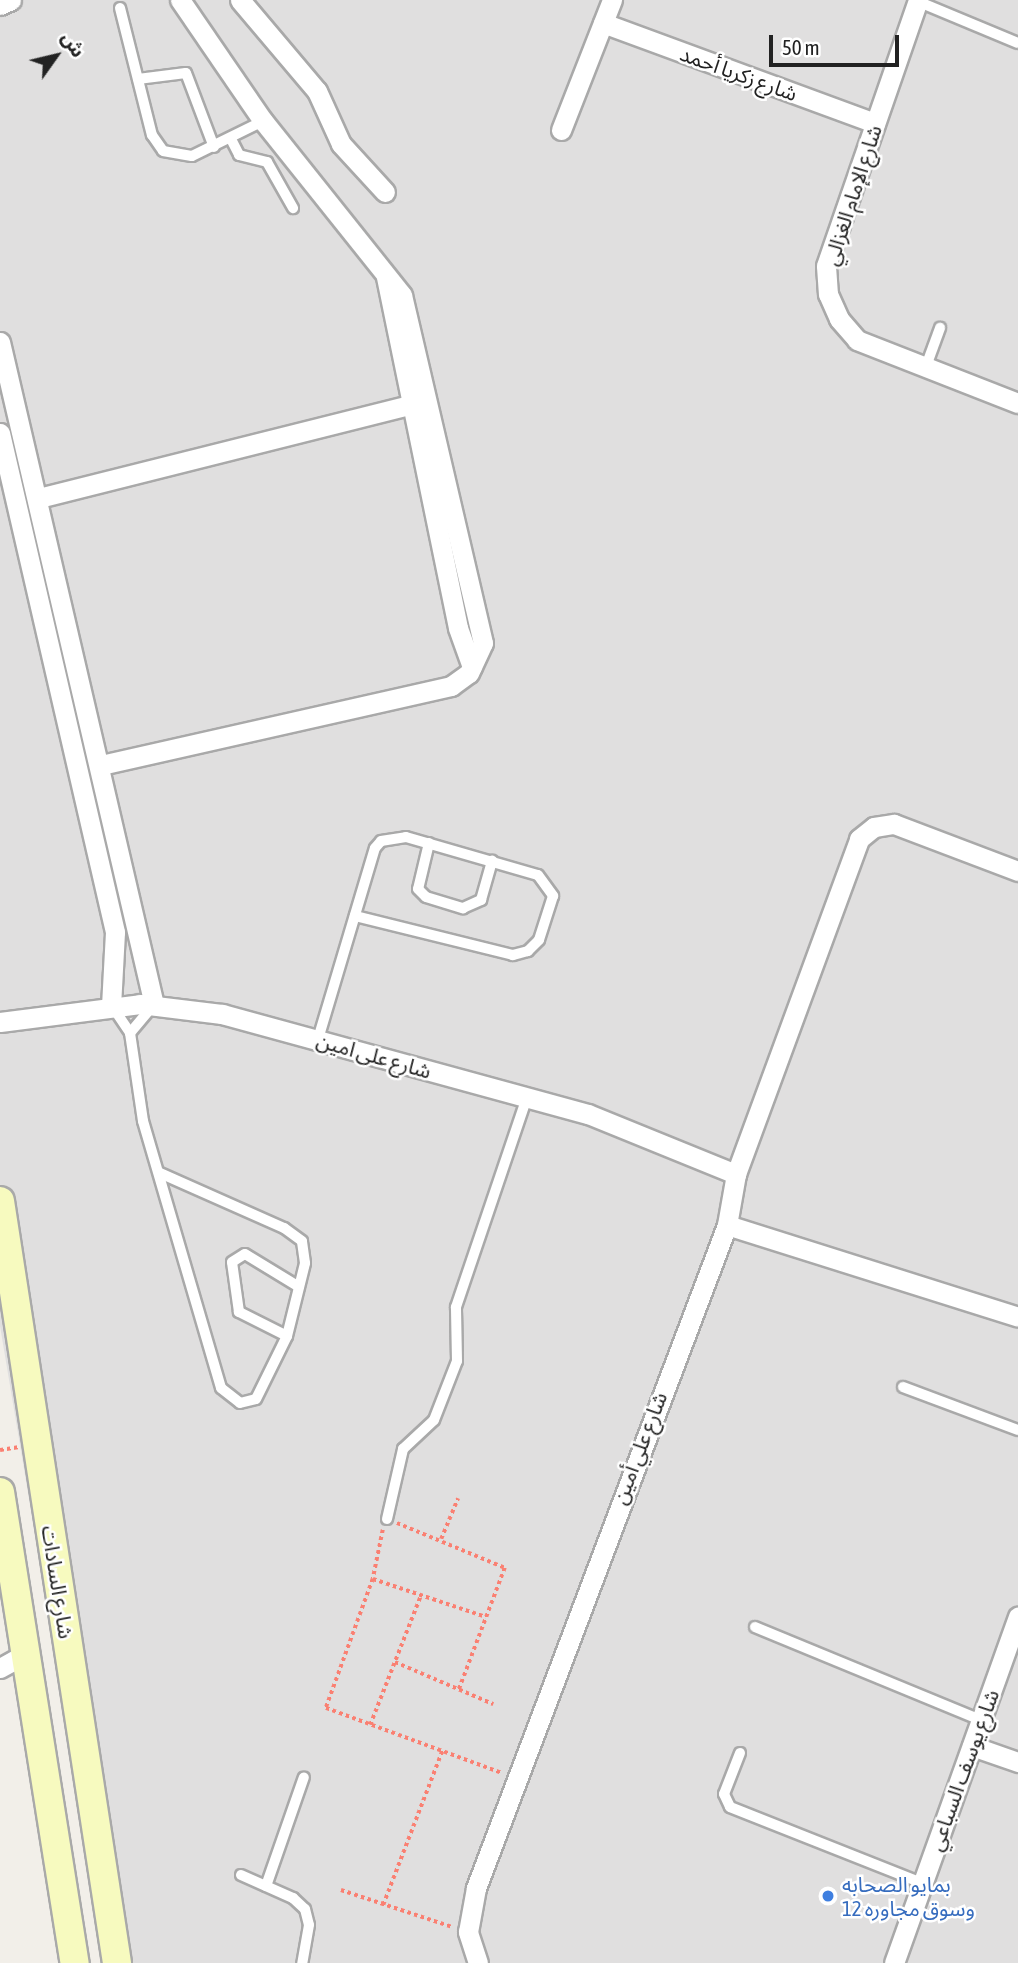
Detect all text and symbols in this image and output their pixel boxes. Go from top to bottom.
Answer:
north arrow [21,21,91,91]
scale bar [773,21,902,65]
text: ش [57,27,90,61]
text: 50 m [782,35,820,59]
street label: شارع زكريا أحمد [677,40,801,106]
street label: شارع الإمام الغزالي [817,122,887,268]
street label: شارع على امين [314,1027,434,1083]
street label: شارع علي أمين [606,1388,672,1508]
street label: شارع السادات [37,1524,79,1640]
street label: شارع يوسف السباعي [922,1686,1004,1854]
place label: بمايو الصحابه وسوق مجاوره 12 [842,1871,975,1921]
marker: بمايو الصحابه وسوق مجاوره 12 [820,1888,836,1904]

